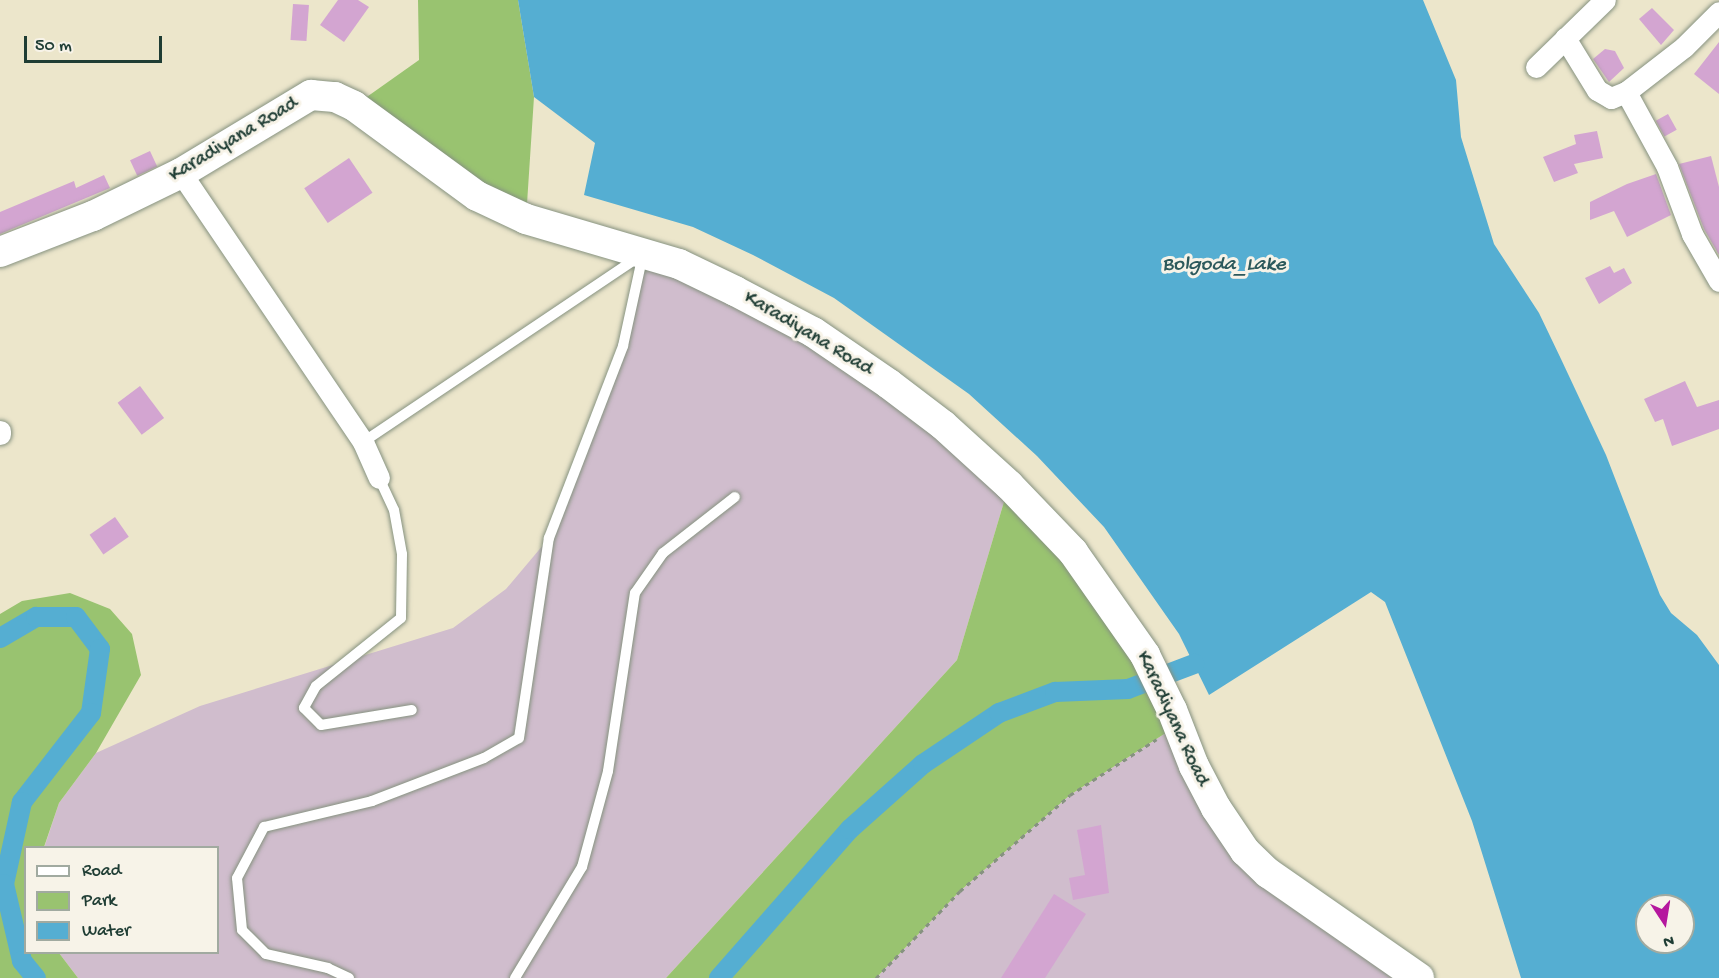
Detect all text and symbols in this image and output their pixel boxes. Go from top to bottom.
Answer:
scale bar [27,24,165,62]
text: 50 m [35,36,72,57]
street label: Karadiyana Road [165,92,303,188]
water label: Bolgoda_Lake [1162,253,1286,279]
street label: Karadiyana Road [739,286,877,382]
street label: Karadiyana Road [1130,648,1214,790]
legend [24,846,219,954]
text: Road [82,861,121,882]
text: Park [82,891,116,912]
north arrow [1635,894,1695,954]
text: Water [82,921,130,942]
text: N [1661,930,1676,951]

